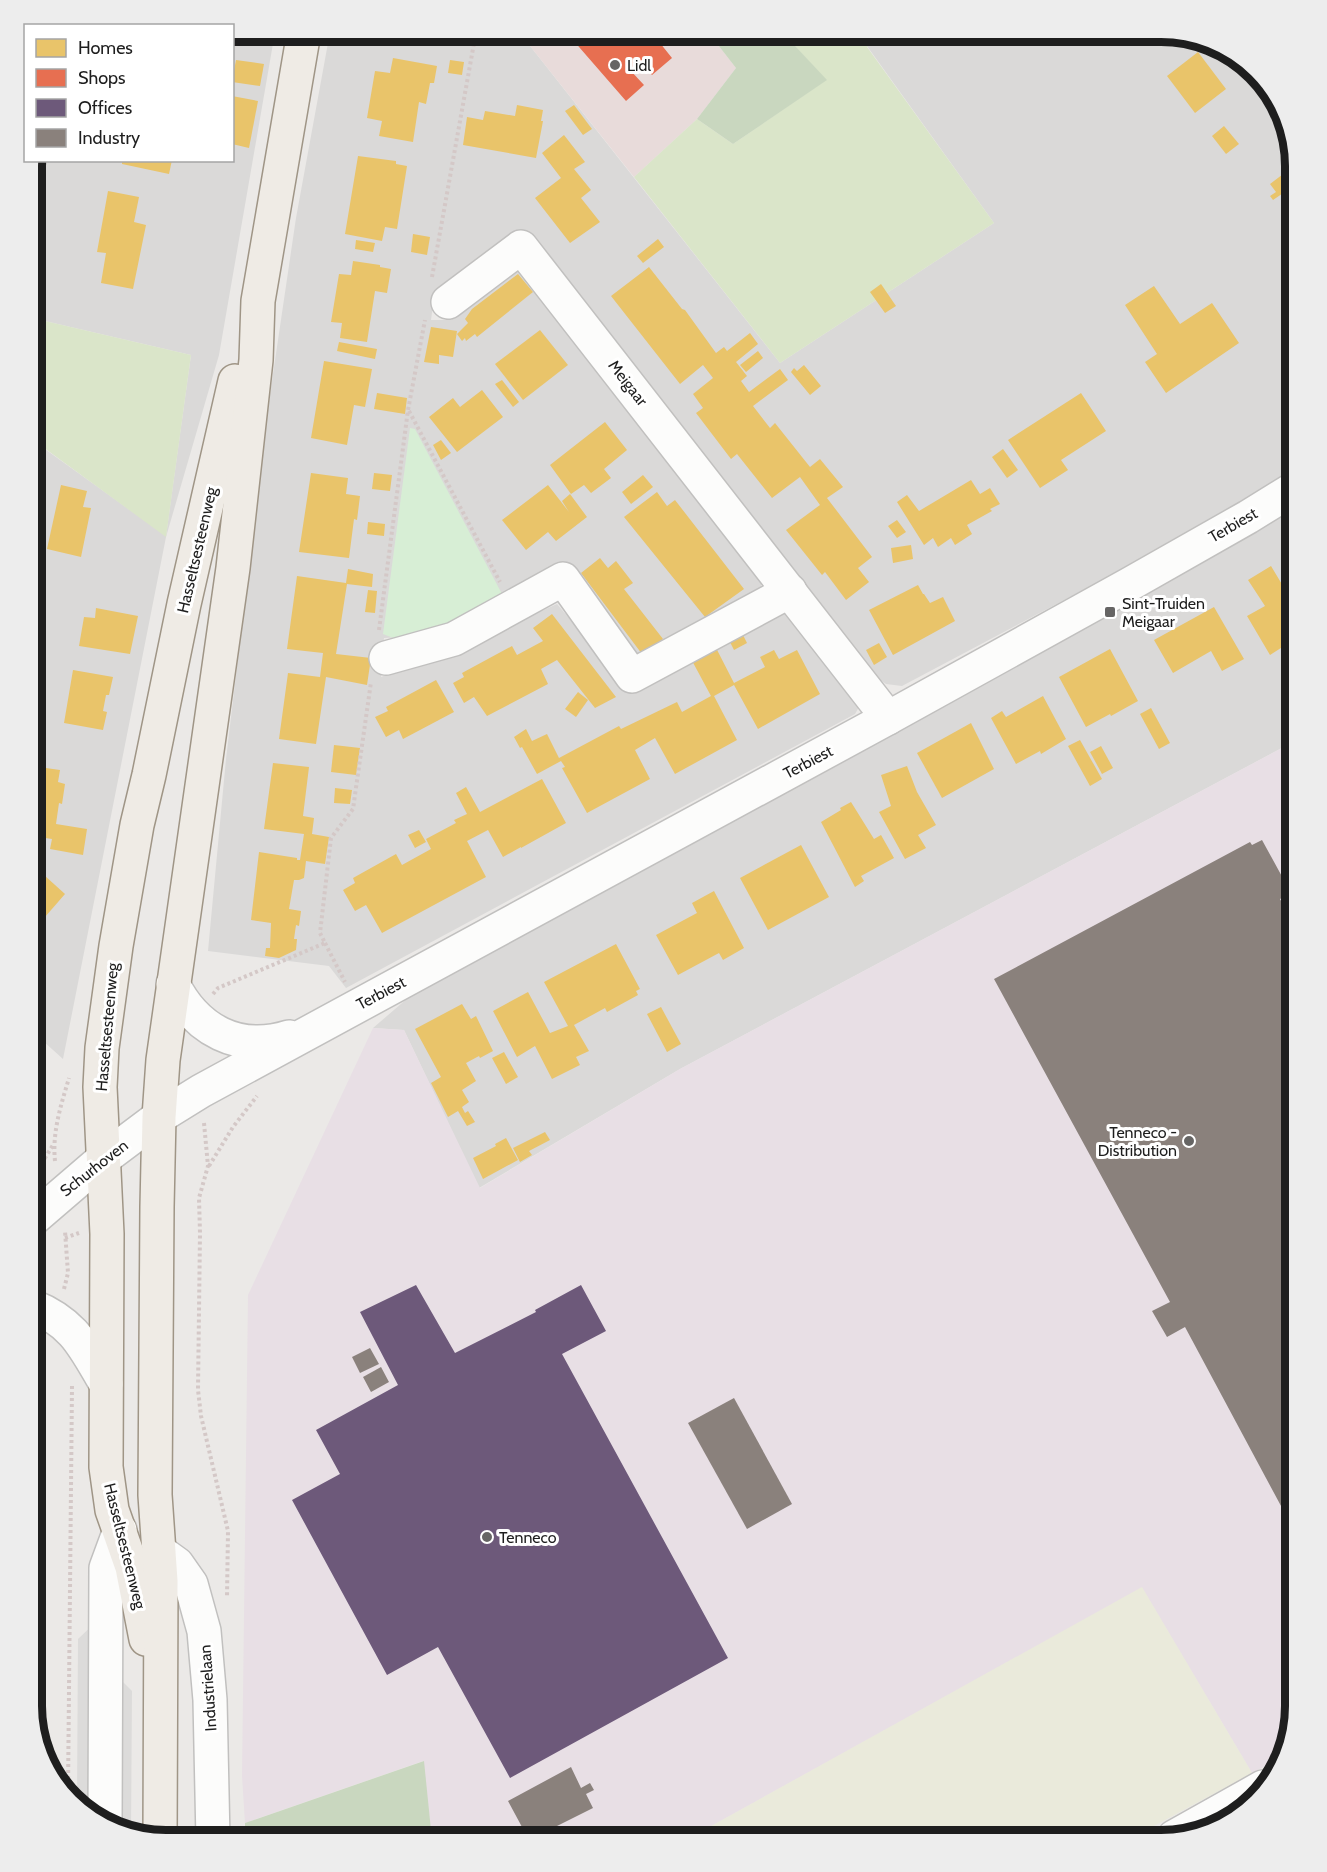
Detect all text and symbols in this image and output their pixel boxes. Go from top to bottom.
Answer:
legend [24,24,234,162]
text: Homes [78,37,133,59]
place label: Lidl [627,56,651,75]
marker: Lidl [608,58,622,72]
text: Shops [78,67,126,89]
text: Offices [78,97,132,119]
text: Industry [78,127,140,149]
street label: Meigaar [604,356,652,410]
street label: Hasseltsesteenweg [173,484,221,615]
street label: Terbiest [1205,503,1261,546]
place label: Sint-Truiden Meigaar [1122,594,1205,631]
marker: Sint-Truiden Meigaar [1103,605,1117,619]
street label: Terbiest [780,741,836,783]
street label: Hasseltsesteenweg [92,961,122,1092]
street label: Terbiest [353,972,409,1014]
place label: Tenneco - Distribution [1098,1123,1177,1160]
marker: Tenneco - Distribution [1182,1134,1196,1148]
street label: Schurhoven [56,1136,132,1200]
street label: Hasseltsesteenweg [100,1481,150,1612]
place label: Tenneco [499,1528,557,1547]
marker: Tenneco [480,1530,494,1544]
street label: Industrielaan [195,1644,221,1732]

